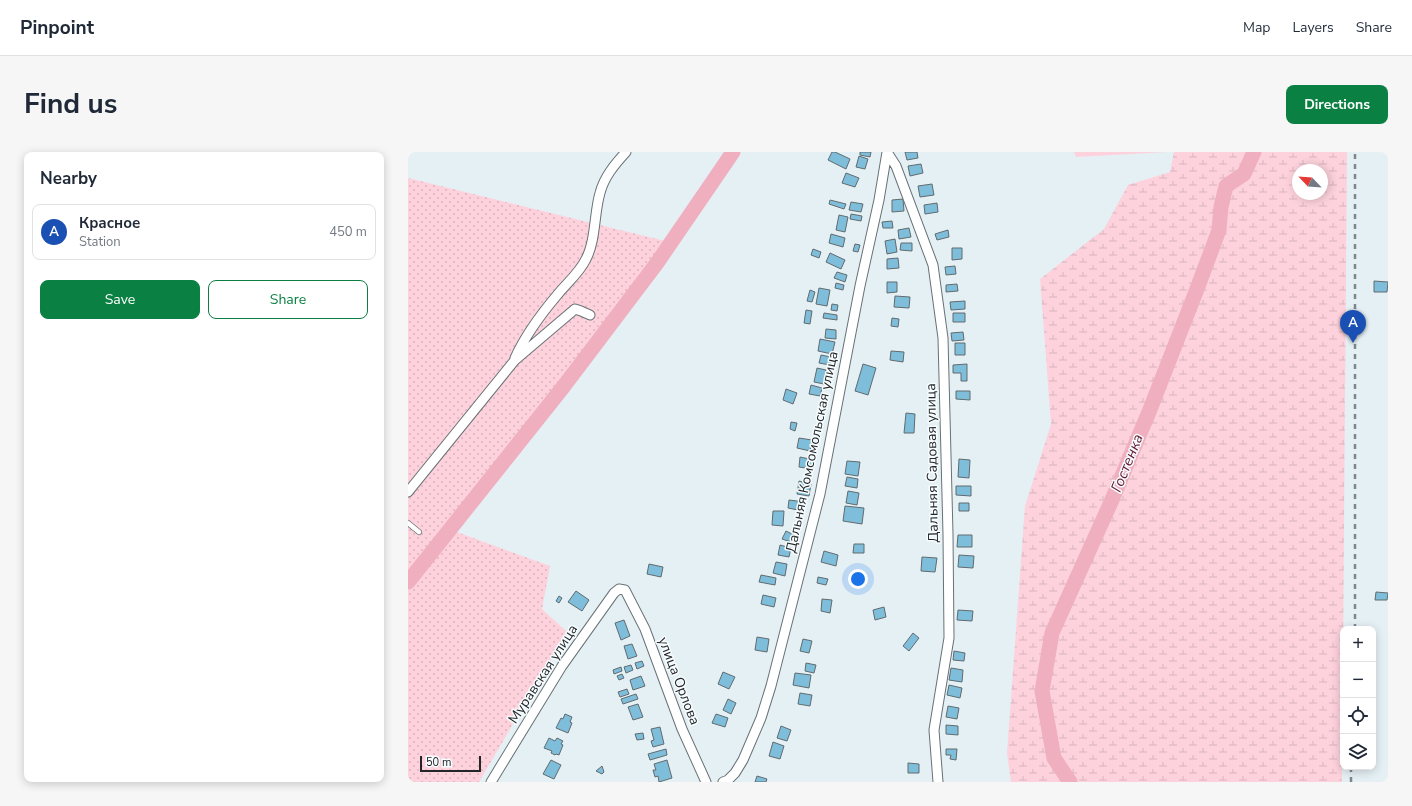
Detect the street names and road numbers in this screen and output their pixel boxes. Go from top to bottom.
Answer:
street label: Дальняя Комсомольская улица [781,349,843,555]
street label: Дальняя Садовая улица [921,383,943,543]
street label: Муравская улица [504,621,582,727]
street label: улица Орлова [654,634,704,728]

